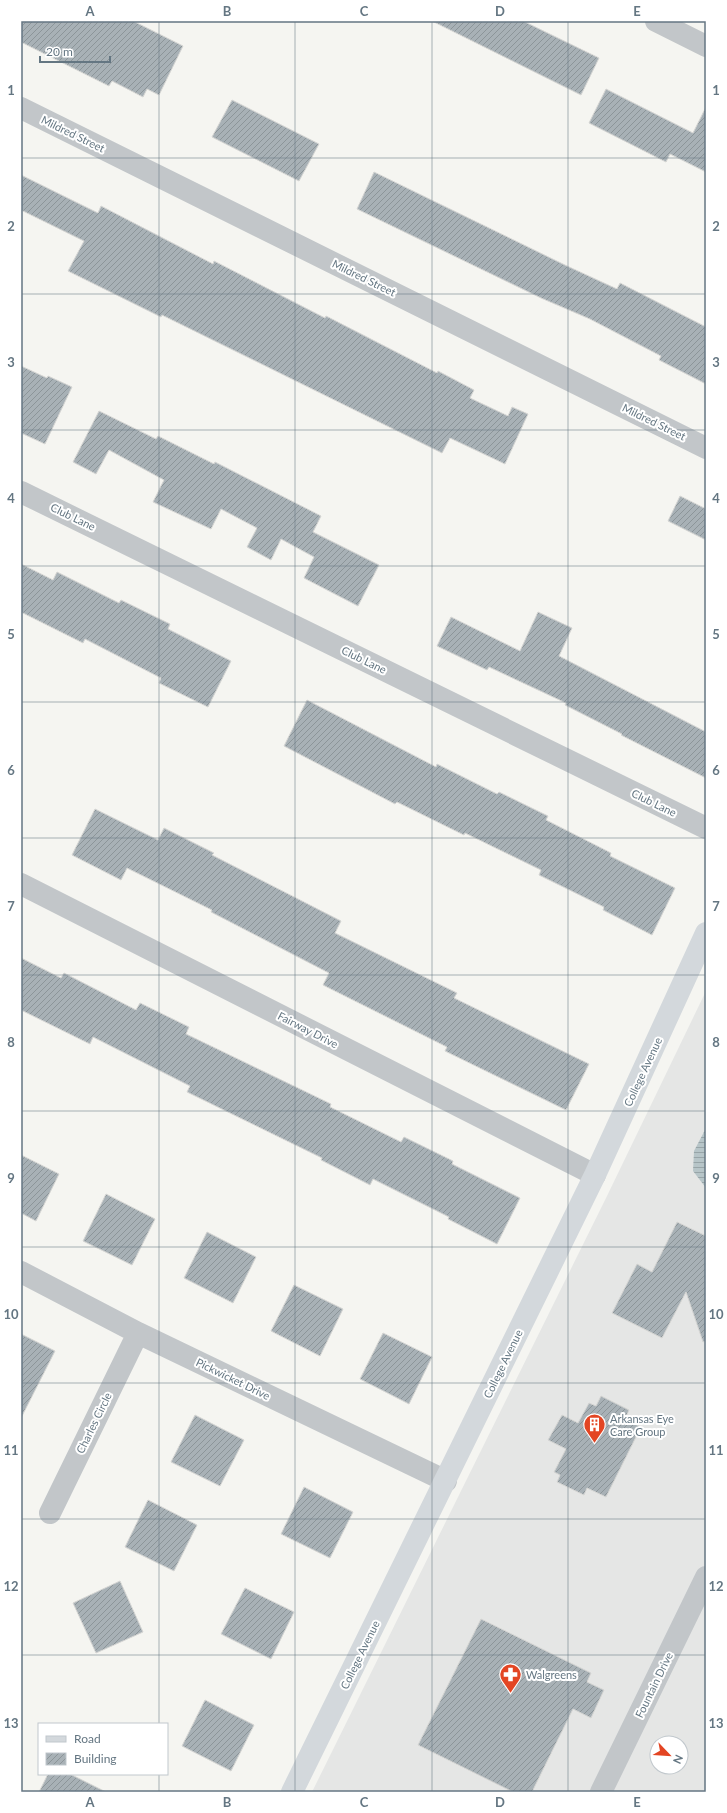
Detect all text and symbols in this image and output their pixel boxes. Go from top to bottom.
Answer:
text: A [84,3,95,19]
text: B [223,3,232,19]
text: C [360,3,369,19]
text: D [495,3,505,19]
text: E [633,3,641,19]
scale bar [40,38,110,64]
text: 20 m [46,44,73,59]
text: 1 [7,82,15,98]
text: 1 [712,82,720,98]
street label: Mildred Street [39,113,107,155]
text: 2 [7,218,15,234]
text: 2 [712,218,720,234]
street label: Mildred Street [330,257,398,299]
text: 3 [7,354,15,370]
text: 3 [712,354,720,370]
street label: Mildred Street [620,401,688,443]
text: 4 [7,490,15,506]
text: 4 [712,490,720,506]
street label: Club Lane [49,500,98,533]
text: 5 [7,626,15,642]
text: 5 [712,626,720,642]
street label: Club Lane [340,643,389,676]
text: 6 [7,762,15,778]
text: 6 [712,762,720,778]
street label: Club Lane [630,786,679,819]
text: 7 [7,898,15,914]
text: 7 [712,898,720,914]
street label: Fairway Drive [276,1009,341,1050]
text: 8 [7,1034,15,1050]
text: 8 [712,1034,720,1050]
street label: College Avenue [621,1035,664,1108]
text: 9 [7,1170,15,1186]
text: 9 [712,1170,720,1186]
text: 10 [3,1306,19,1322]
text: 10 [708,1306,724,1322]
street label: College Avenue [480,1327,525,1400]
street label: Pickwicket Drive [194,1355,272,1402]
street label: Charles Circle [73,1390,114,1455]
building icon: Arkansas Eye Care Group [581,1412,607,1445]
place label: Arkansas Eye Care Group [610,1412,674,1438]
text: 11 [3,1442,19,1458]
text: 11 [708,1442,724,1458]
text: 12 [3,1578,19,1594]
text: 12 [708,1578,724,1594]
street label: College Avenue [337,1618,382,1691]
street label: Fountain Drive [632,1650,675,1720]
pharmacy icon: Walgreens [498,1662,524,1695]
place label: Walgreens [526,1668,577,1681]
text: 13 [3,1715,19,1731]
text: 13 [708,1715,724,1731]
legend [38,1723,168,1775]
text: Road [74,1731,101,1746]
north arrow [649,1735,689,1775]
text: Building [74,1751,117,1766]
text: N [671,1753,686,1766]
text: A [84,1794,95,1810]
text: B [223,1794,232,1810]
text: C [360,1794,369,1810]
text: D [495,1794,505,1810]
text: E [633,1794,641,1810]

